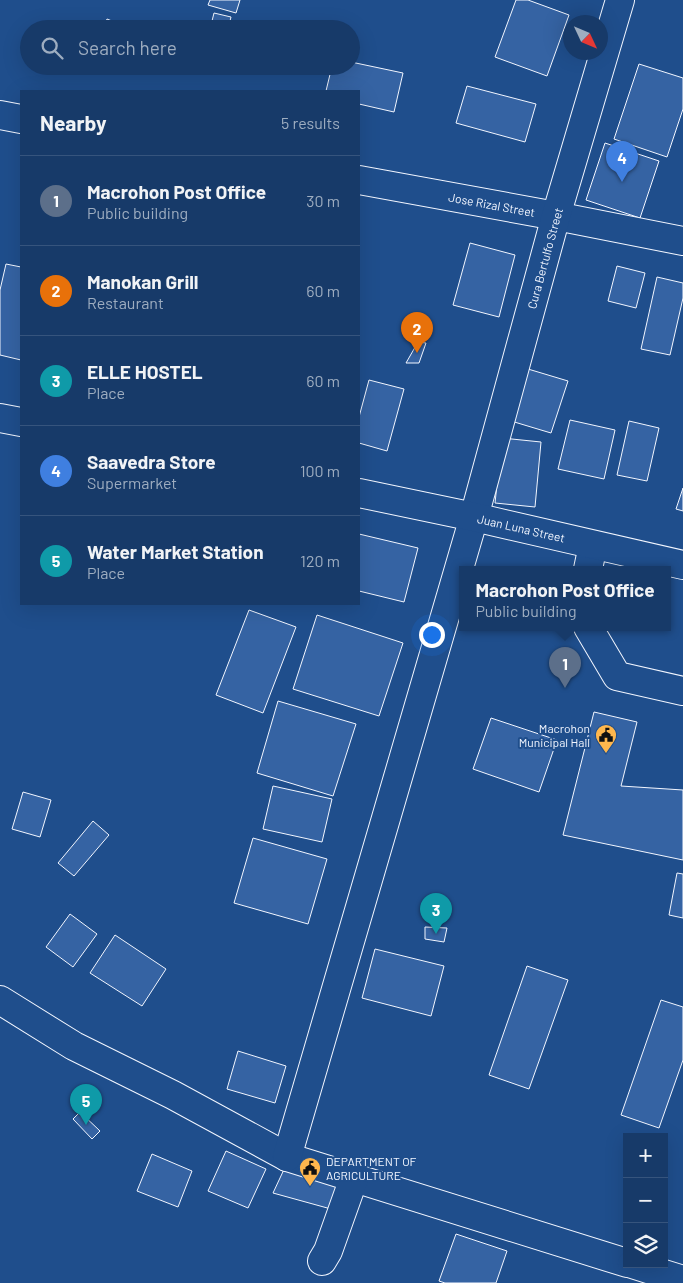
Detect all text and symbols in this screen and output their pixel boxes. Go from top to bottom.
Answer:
north arrow [563,15,608,60]
search box [20,20,360,75]
icon: search [38,34,66,62]
text: Search here [78,36,177,59]
text: Nearby [40,110,106,135]
text: 5 results [281,113,340,132]
pin: 4 [606,141,638,182]
text: Macrohon Post Office [87,180,266,203]
street label: Jose Rizal Street [447,189,536,219]
text: 1 [53,191,59,210]
text: 30 m [306,191,340,210]
text: Public building [87,203,188,222]
street label: Cura Bertulfo Street [524,206,565,310]
text: Manokan Grill [87,270,199,293]
text: 2 [52,281,60,300]
text: 60 m [306,281,340,300]
text: Restaurant [87,293,164,312]
pin: 2 [401,312,433,353]
text: ELLE HOSTEL [87,360,203,383]
text: 3 [52,371,60,390]
text: 60 m [306,371,340,390]
text: Place [87,383,125,402]
text: Saavedra Store [87,450,216,473]
text: 4 [51,461,61,480]
text: 100 m [300,461,340,480]
text: Supermarket [87,473,177,492]
street label: Juan Luna Street [476,511,566,545]
text: Water Market Station [87,540,264,563]
text: 5 [52,551,60,570]
text: 120 m [300,551,340,570]
text: Place [87,563,125,582]
popup [459,566,671,631]
text: Macrohon Post Office [475,578,655,601]
text: Public building [475,601,577,620]
your location [419,622,445,648]
pin: 1 [549,647,581,688]
place label: Macrohon Municipal Hall [519,721,590,749]
public building icon: Macrohon Municipal Hall [594,723,618,754]
pin: 3 [420,893,452,934]
pin: 5 [70,1084,102,1125]
map controls [623,1133,668,1268]
button: + [623,1133,668,1178]
place label: DEPARTMENT OF AGRICULTURE [326,1154,417,1182]
public building icon: DEPARTMENT OF AGRICULTURE [298,1156,322,1187]
button: − [623,1178,668,1223]
button: layers [623,1223,668,1268]

